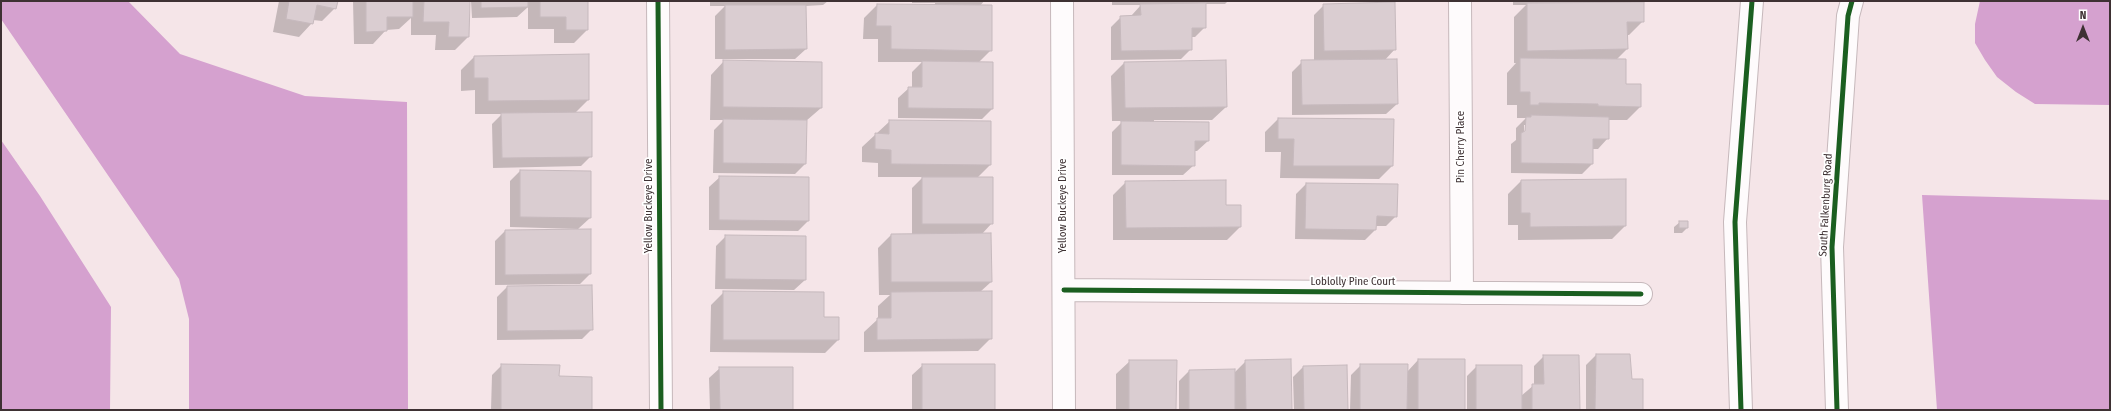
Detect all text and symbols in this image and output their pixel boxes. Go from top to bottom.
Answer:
north arrow [2063,8,2103,48]
text: N [2080,9,2086,22]
street label: Pin Cherry Place [1454,111,1468,183]
street label: South Falkenburg Road [1817,153,1835,257]
street label: Yellow Buckeye Drive [642,159,656,253]
street label: Yellow Buckeye Drive [1056,159,1070,253]
street label: Loblolly Pine Court [1311,275,1395,289]

